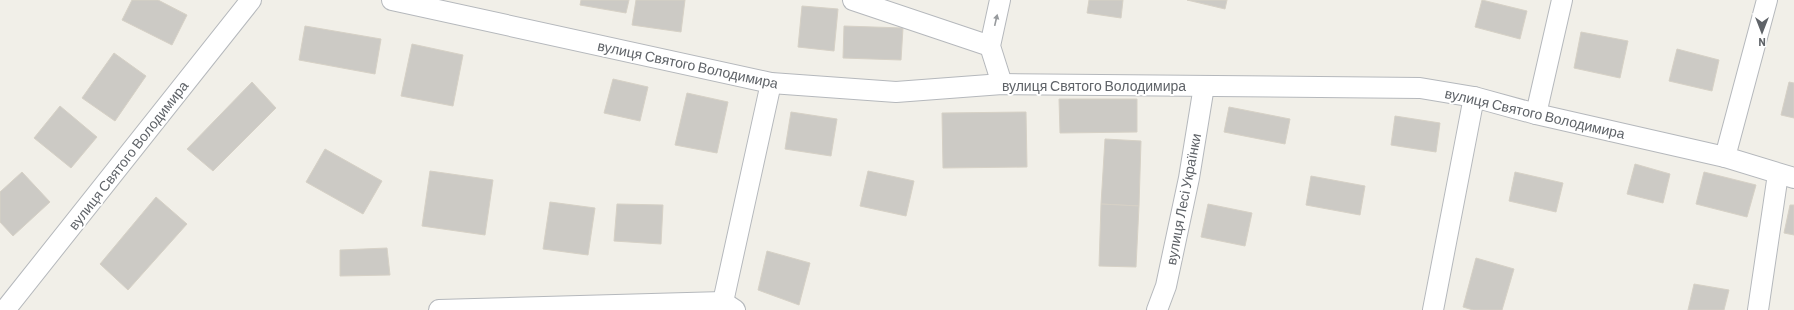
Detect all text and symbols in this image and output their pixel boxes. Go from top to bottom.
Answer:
north arrow [1742,12,1782,52]
one-way arrow [993,14,999,26]
text: N [1758,36,1766,49]
street label: вулиця Святого Володимира [596,37,780,92]
street label: вулиця Святого Володимира [65,77,192,233]
street label: вулиця Святого Володимира [1002,77,1186,94]
street label: вулиця Святого Володимира [1443,84,1627,142]
street label: вулиця Лесі Українки [1162,132,1204,266]

